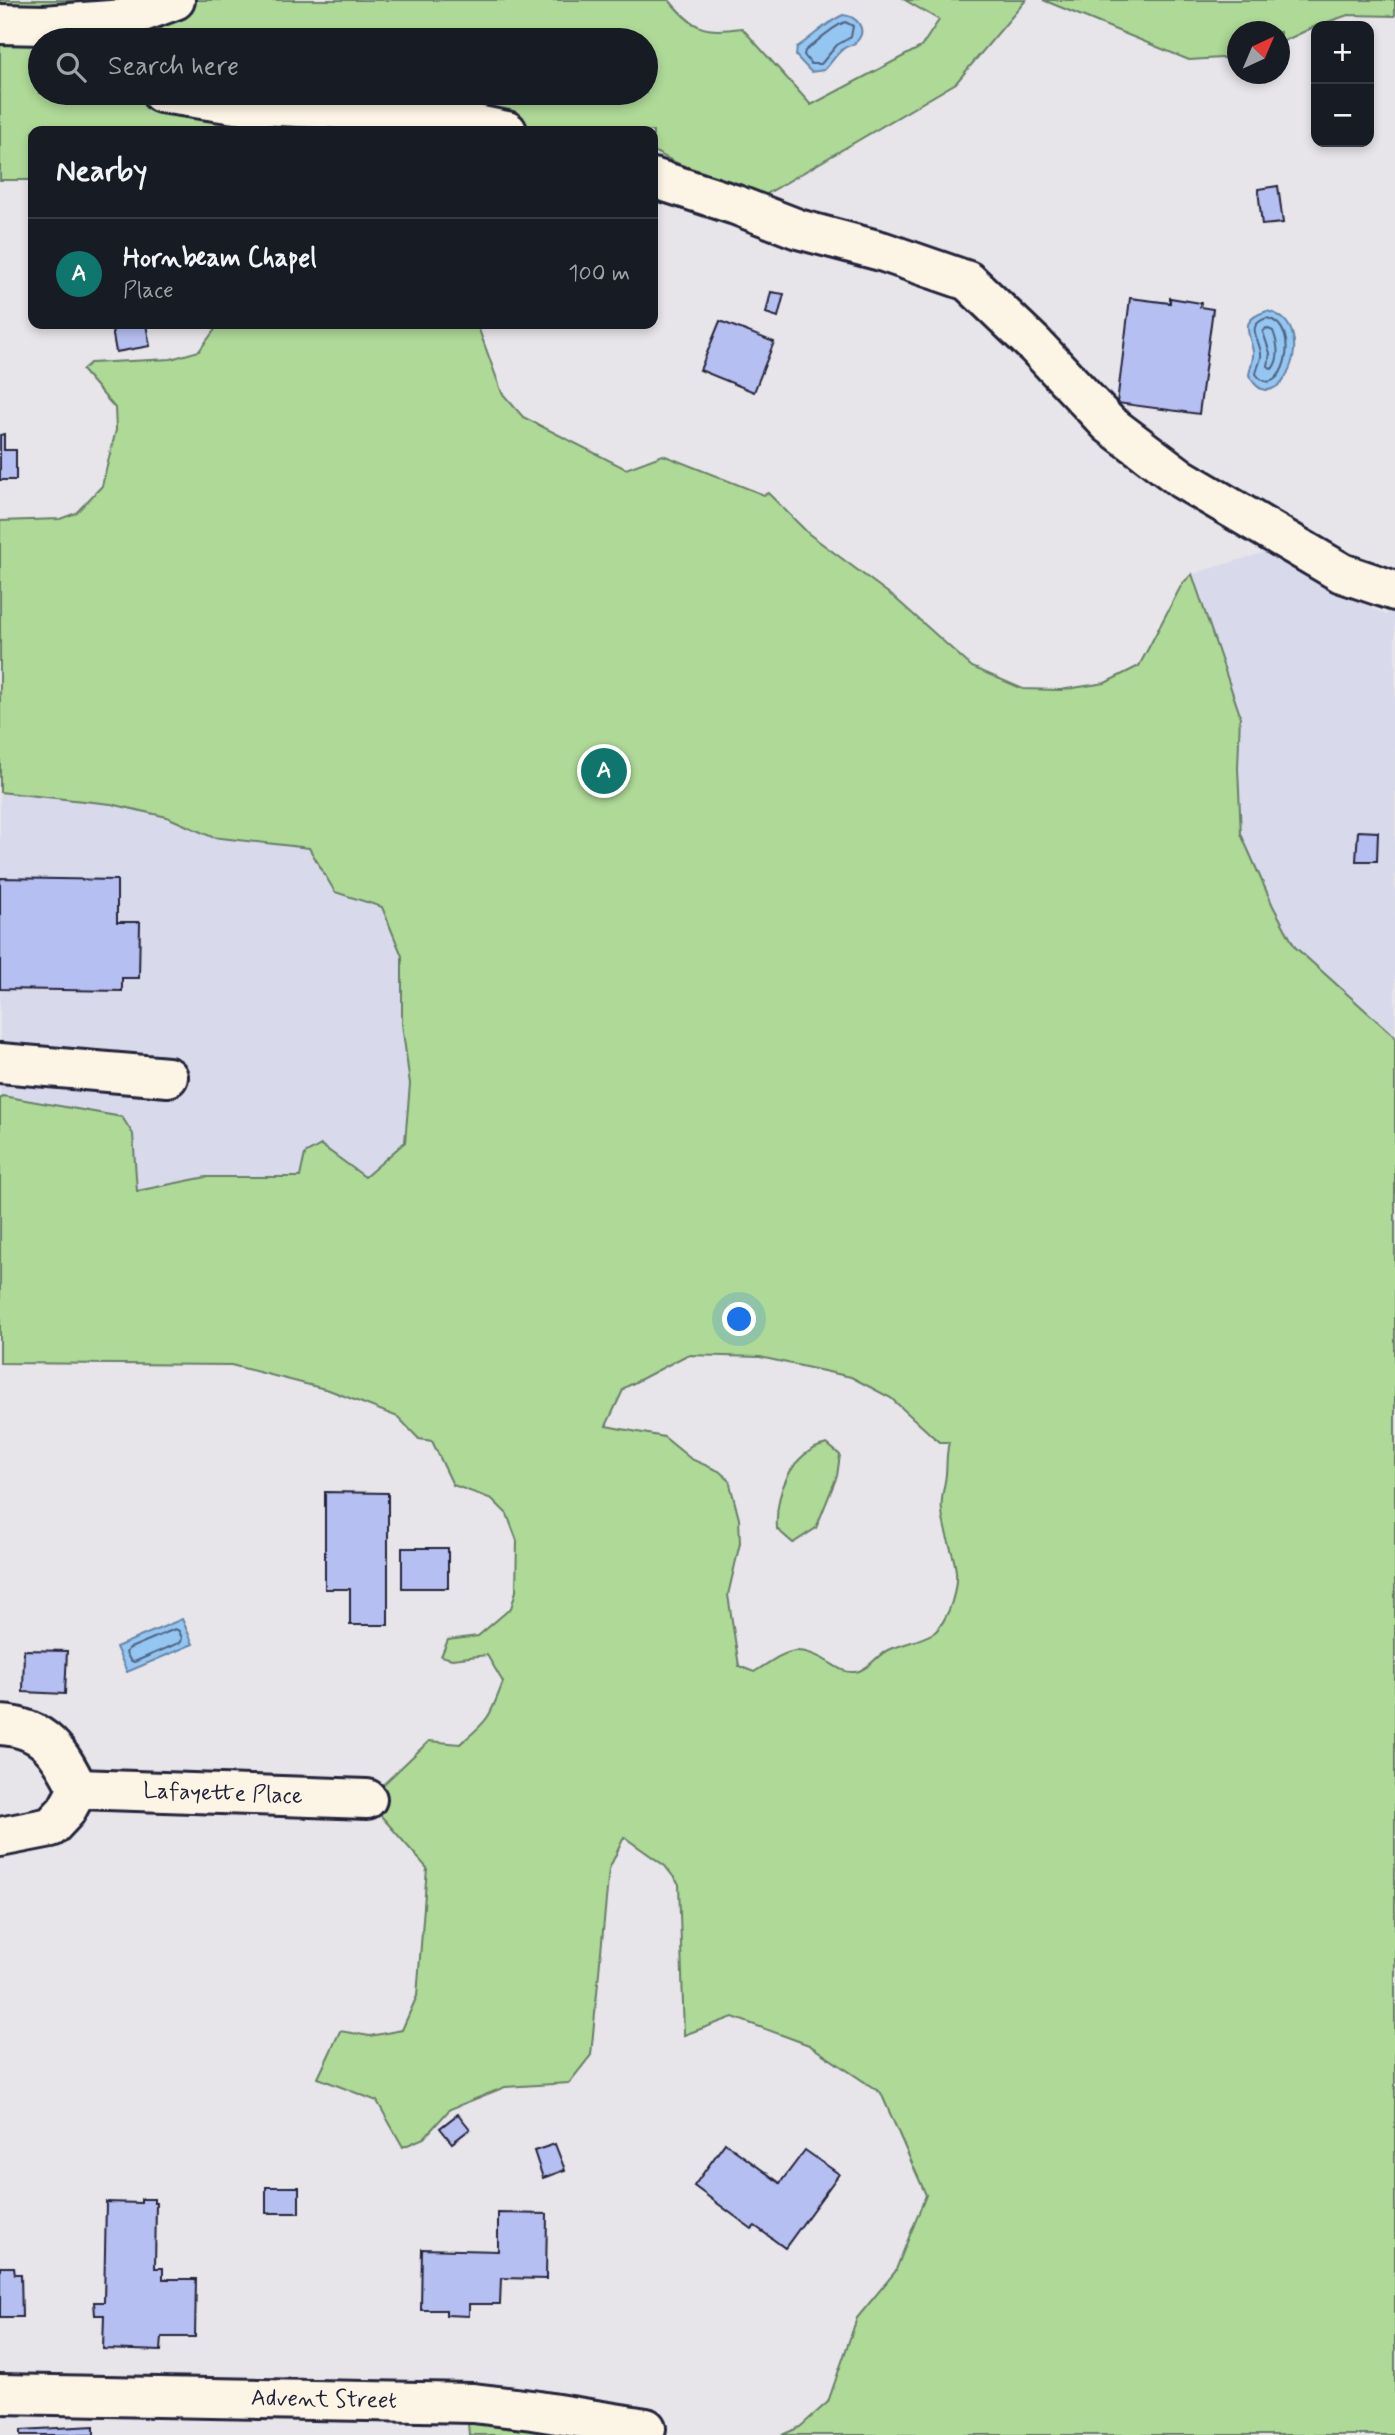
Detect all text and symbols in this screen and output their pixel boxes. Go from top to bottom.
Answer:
north arrow [1227,21,1290,84]
map controls [1311,21,1374,147]
button: + [1311,21,1374,84]
search box [28,28,658,105]
icon: search [52,48,90,86]
text: Search here [108,50,239,84]
button: − [1311,84,1374,147]
text: Nearby [56,152,147,191]
text: Hornbeam Chapel [123,242,317,276]
text: A [71,259,87,289]
text: 100 m [568,259,630,289]
text: Place [123,276,174,306]
pin: A [581,745,627,797]
your location [722,1302,756,1336]
street label: Lafayette Place [143,1776,303,1812]
street label: Advent Street [251,2384,397,2417]

